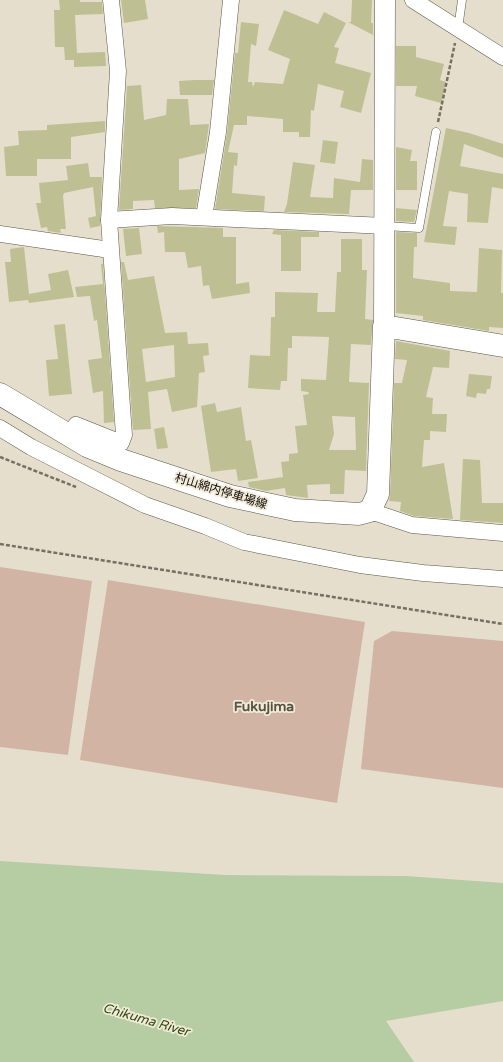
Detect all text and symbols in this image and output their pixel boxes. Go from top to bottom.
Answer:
street label: 村山綿内停車場線 [173,470,269,512]
district label: Fukujima [234,698,294,715]
water label: Chikuma River [101,1000,193,1041]

